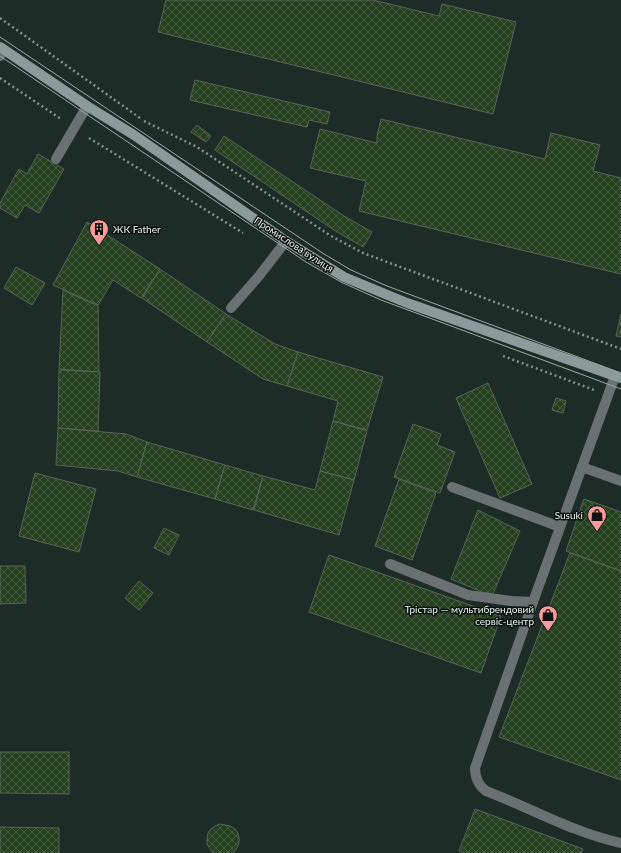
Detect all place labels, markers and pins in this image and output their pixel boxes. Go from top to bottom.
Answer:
building icon: ЖК Father [88,218,110,246]
place label: ЖК Father [113,223,161,235]
shop icon: Susuki [586,504,608,532]
place label: Susuki [555,509,583,521]
place label: Трістар — мультибрендовий сервіс-центр [405,603,534,627]
shop icon: Трістар — мультибрендовий сервіс-центр [537,604,559,632]

